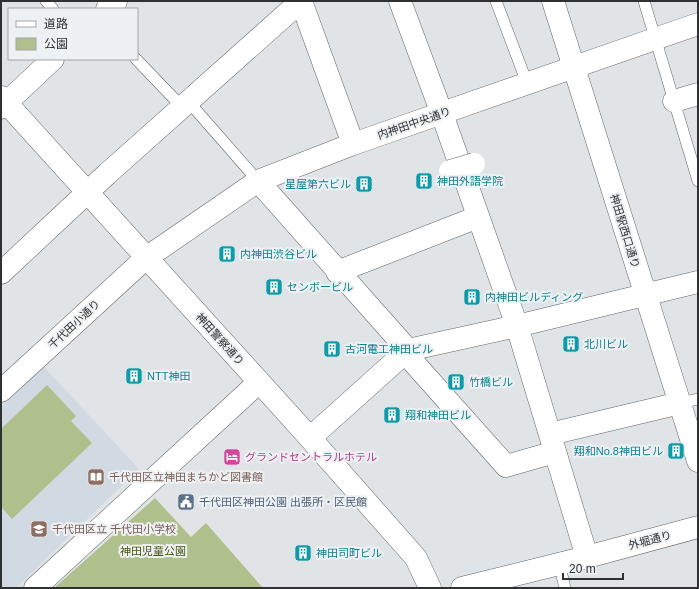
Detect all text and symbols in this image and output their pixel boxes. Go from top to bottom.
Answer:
legend [8,8,138,60]
text: 道路 [44,17,68,31]
text: 公園 [44,37,68,51]
street label: 内神田中央通り [376,105,452,141]
building icon: 神田外語学院 [414,171,434,191]
building icon: 星屋第六ビル [354,174,374,194]
place label: 神田外語学院 [437,175,503,187]
place label: 星屋第六ビル [285,178,351,190]
street label: 神田駅西口通り [608,192,642,270]
building icon: 内神田渋谷ビル [217,244,237,264]
place label: 内神田渋谷ビル [240,248,317,260]
building icon: センボービル [264,277,284,297]
place label: センボービル [287,281,353,293]
building icon: 内神田ビルディング [462,287,482,307]
place label: 内神田ビルディング [485,291,583,303]
street label: 千代田小通り [46,297,102,351]
street label: 神田警察通り [193,310,247,368]
building icon: 北川ビル [561,334,581,354]
place label: 北川ビル [584,338,628,350]
building icon: 古河電工神田ビル [322,339,342,359]
place label: 古河電工神田ビル [345,343,433,355]
building icon: NTT神田 [124,366,144,386]
place label: NTT神田 [147,370,190,382]
building icon: 竹橋ビル [446,372,466,392]
place label: 竹橋ビル [469,376,513,388]
building icon: 翔和神田ビル [382,405,402,425]
place label: 翔和神田ビル [405,409,471,421]
building icon: 翔和No.8神田ビル [666,441,686,461]
place label: 翔和No.8神田ビル [574,445,663,457]
hotel icon: グランドセントラルホテル [222,447,242,467]
place label: グランドセントラルホテル [245,451,377,463]
library icon: 千代田区立神田まちかど図書館 [86,467,106,487]
place label: 千代田区立神田まちかど図書館 [109,471,263,483]
public building icon: 千代田区神田公園 出張所・区民館 [176,492,196,512]
place label: 千代田区神田公園 出張所・区民館 [199,496,367,508]
school or university icon: 千代田区立 千代田小学校 [29,519,49,539]
place label: 千代田区立 千代田小学校 [52,523,176,535]
street label: 外堀通り [627,529,673,551]
building icon: 神田司町ビル [293,543,313,563]
park label: 神田児童公園 [120,545,186,557]
place label: 神田司町ビル [316,547,382,559]
scale bar [563,555,623,581]
text: 20 m [569,562,596,576]

